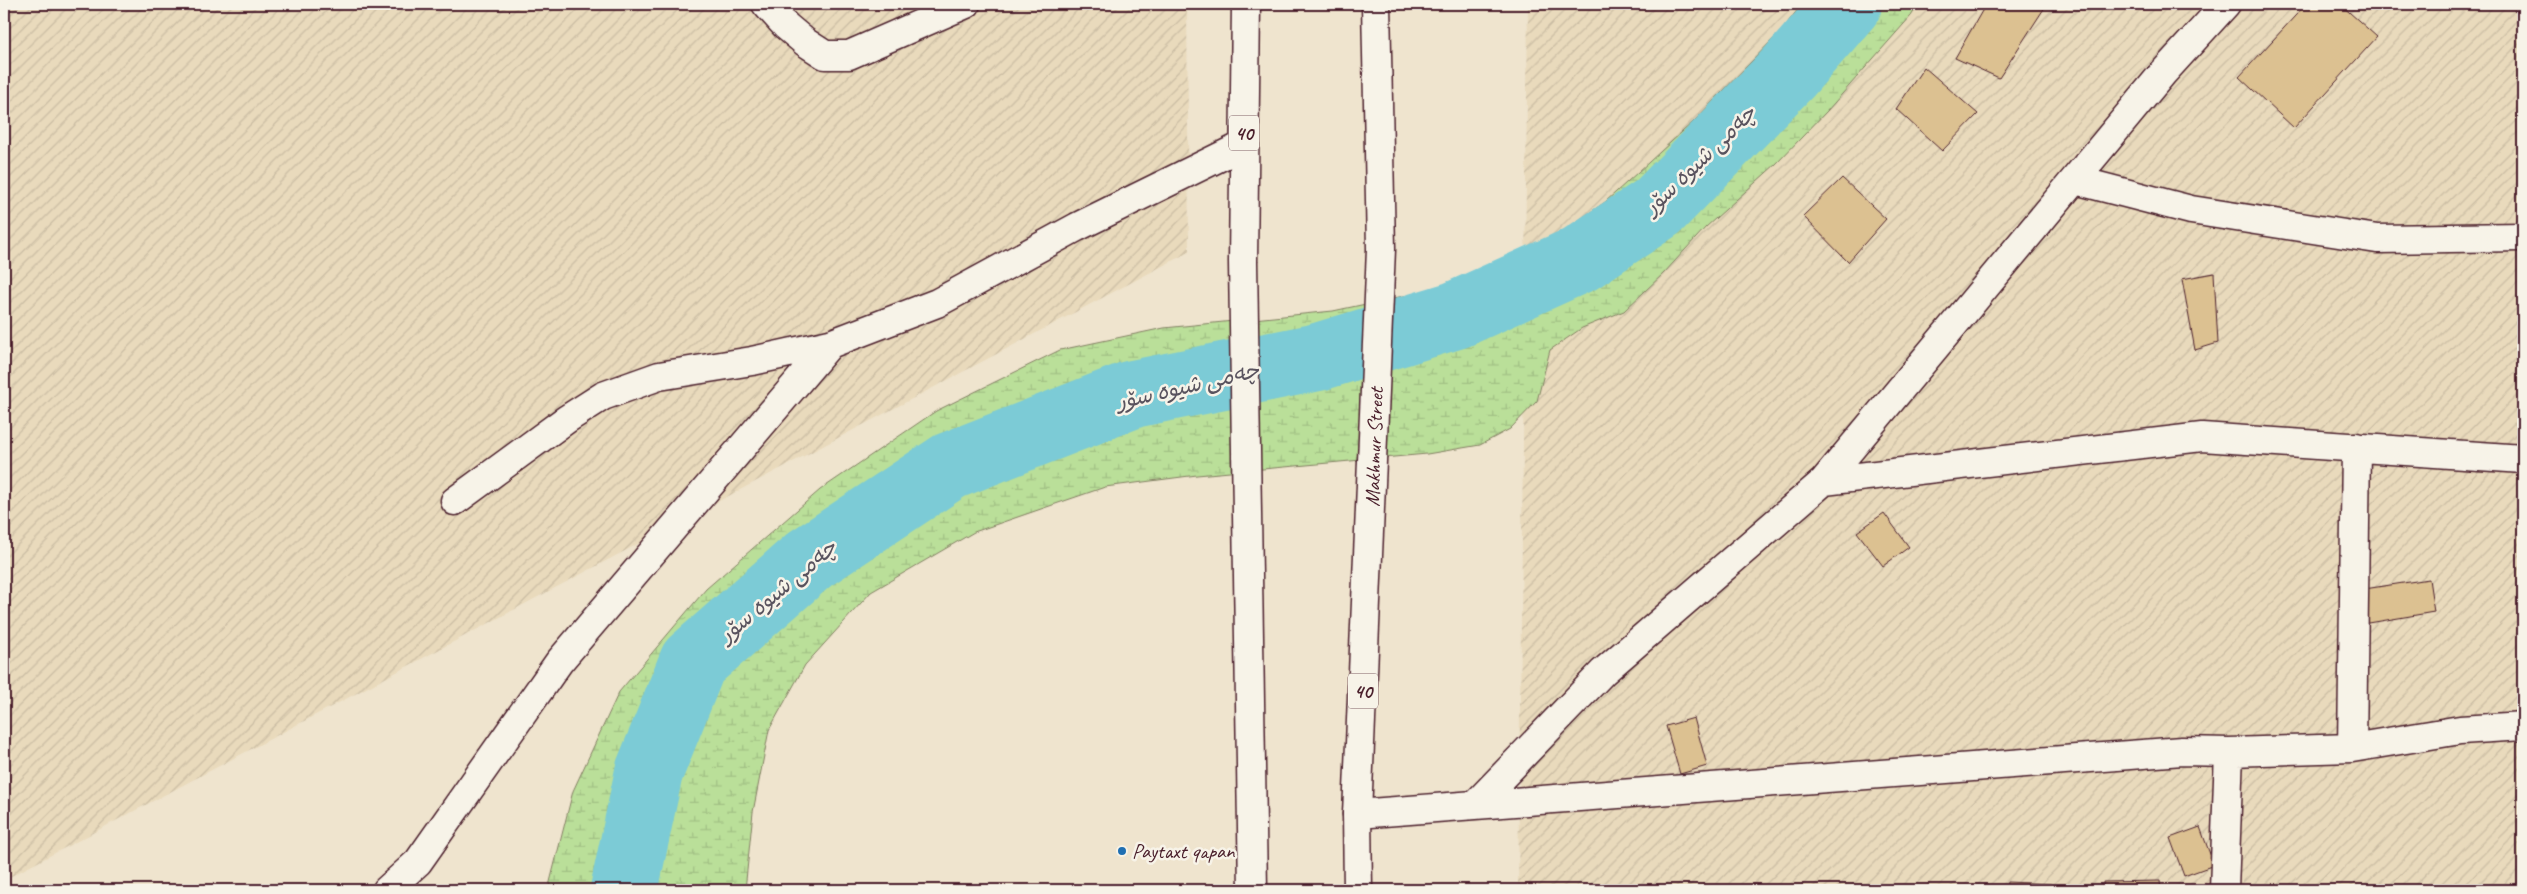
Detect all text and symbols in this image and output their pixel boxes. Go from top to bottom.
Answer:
water label: چەمی شیوە سۆر [1636,99,1763,223]
road number: 40 [1229,116,1259,150]
water label: چەمی شیوە سۆر [1111,356,1263,417]
street label: Makhmur Street [1359,385,1389,507]
water label: چەمی شیوە سۆر [711,533,843,650]
road number: 40 [1348,674,1378,708]
place label: Paytaxt qapan [1132,838,1235,864]
marker: Paytaxt qapan [1116,845,1128,857]

